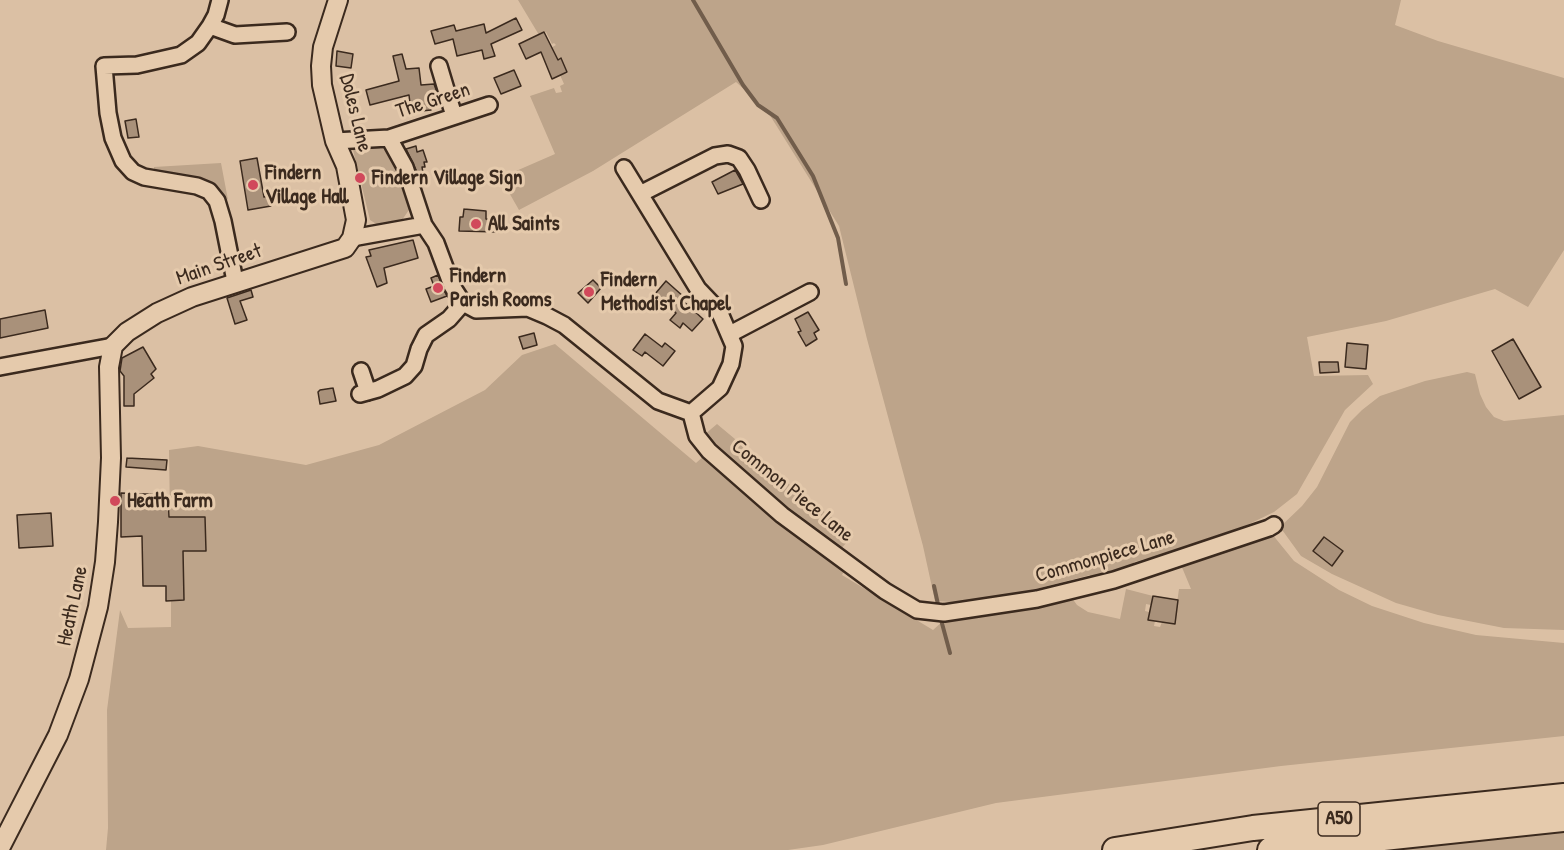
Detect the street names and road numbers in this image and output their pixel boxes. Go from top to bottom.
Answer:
street label: Doles Lane [333,72,377,154]
street label: The Green [393,77,473,125]
street label: Main Street [173,239,265,291]
street label: Common Piece Lane [726,434,858,548]
street label: Commonpiece Lane [1032,525,1178,589]
street label: Heath Lane [52,564,94,648]
road number: A50 [1318,802,1360,836]

